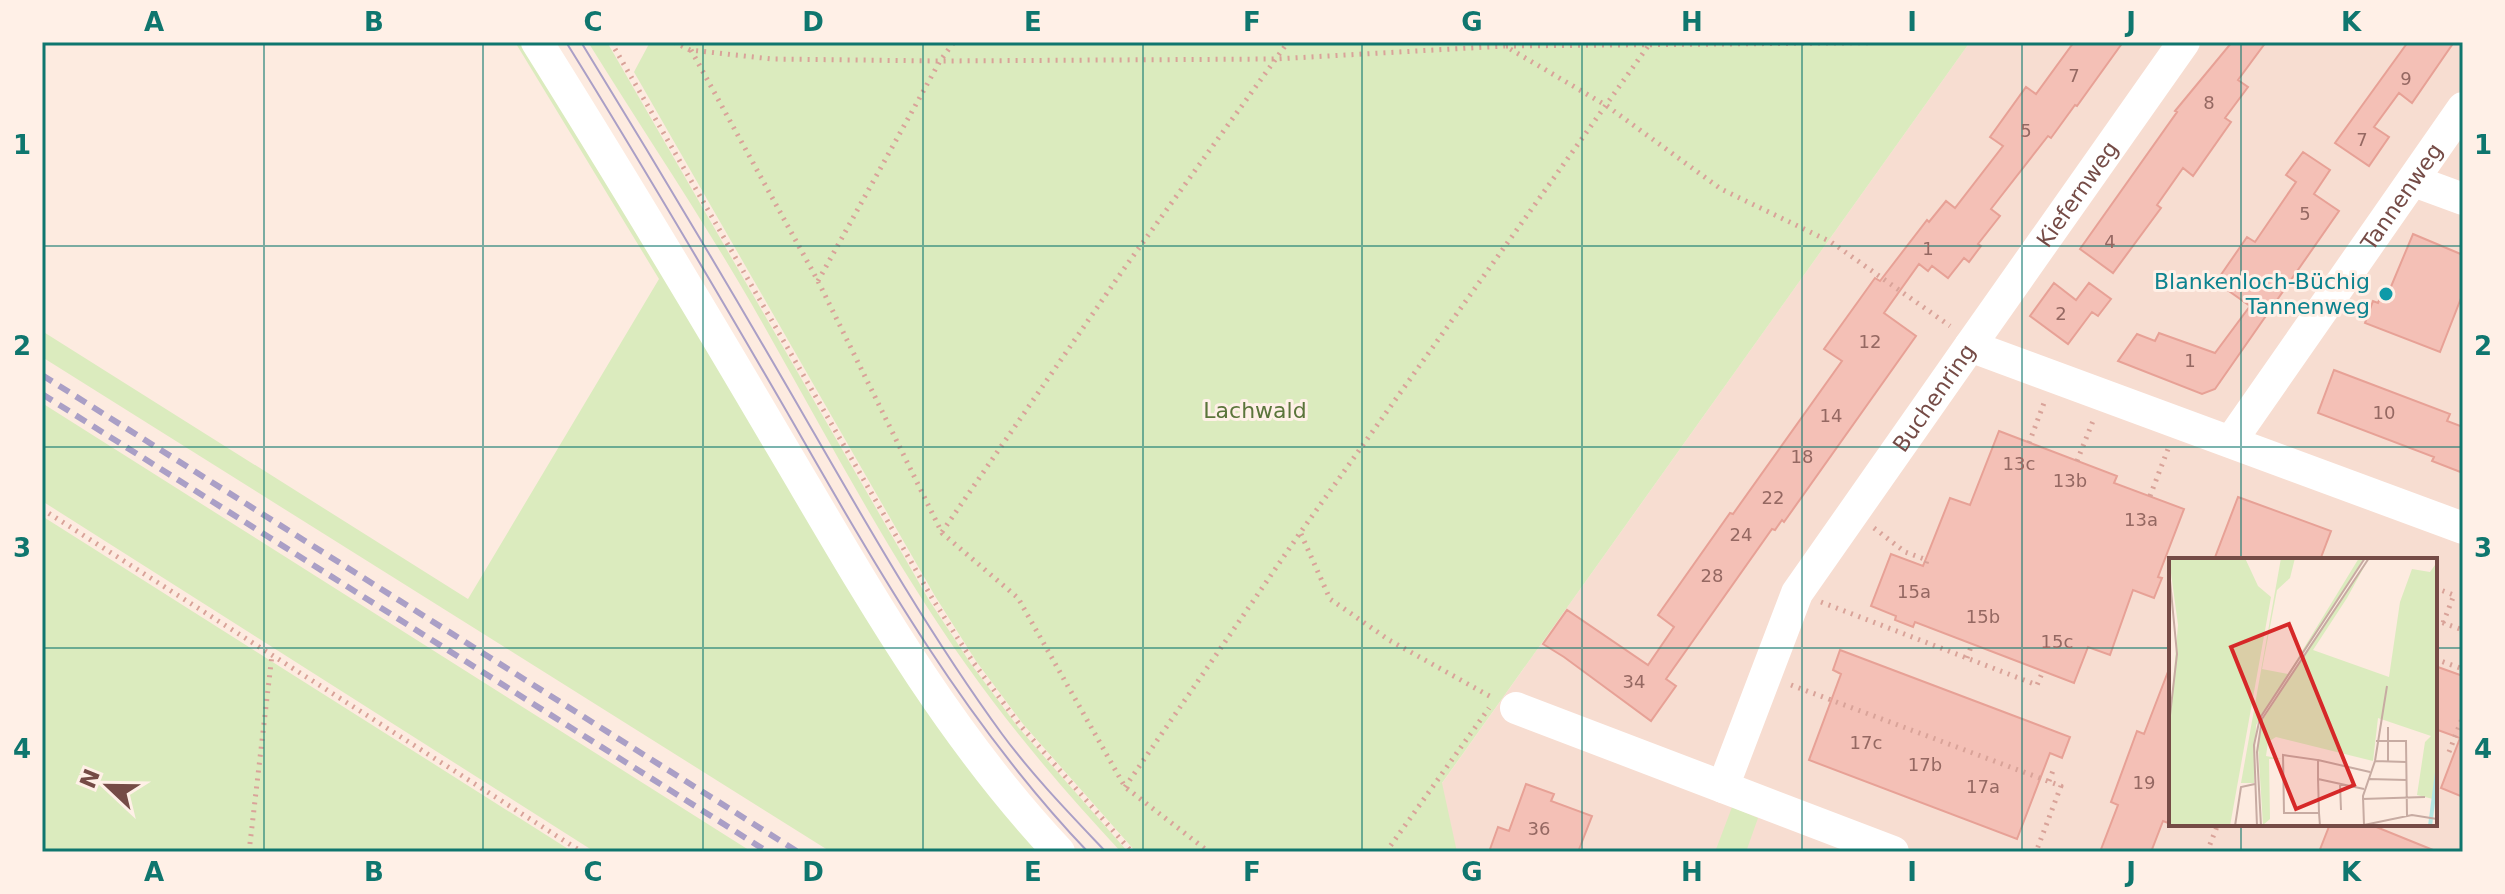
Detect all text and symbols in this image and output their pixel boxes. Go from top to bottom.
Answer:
text: A [144,7,164,37]
text: B [364,7,384,37]
text: C [583,7,603,37]
text: D [802,7,824,37]
text: E [1024,7,1042,37]
text: F [1243,7,1261,37]
text: G [1461,7,1483,37]
text: H [1681,7,1703,37]
text: I [1907,7,1917,37]
text: J [2124,7,2136,37]
text: K [2341,7,2362,37]
house number: 7 [2068,65,2080,86]
house number: 9 [2400,68,2412,89]
house number: 8 [2203,92,2215,113]
house number: 5 [2020,120,2032,141]
house number: 7 [2356,129,2368,150]
text: 1 [13,130,31,160]
text: 1 [2474,130,2492,160]
street label: Kiefernweg [2032,136,2123,252]
street label: Tannenweg [2355,139,2448,256]
house number: 5 [2299,203,2311,224]
house number: 4 [2104,231,2116,252]
house number: 1 [1922,238,1934,259]
place label: Blankenloch-Büchig Tannenweg [2154,269,2370,319]
marker: Blankenloch-Büchig Tannenweg [2377,285,2395,303]
house number: 2 [2055,303,2067,324]
text: 2 [13,331,31,361]
house number: 12 [1859,331,1881,352]
text: 2 [2474,331,2492,361]
street label: Buchenring [1888,339,1980,457]
house number: 1 [2184,350,2196,371]
park label: Lachwald [1203,398,1307,423]
house number: 10 [2373,402,2395,423]
house number: 14 [1820,405,1842,426]
house number: 18 [1791,446,1813,467]
house number: 13c [2003,453,2035,474]
house number: 13b [2053,470,2087,491]
house number: 22 [1762,487,1784,508]
house number: 13a [2124,509,2158,530]
house number: 24 [1730,524,1752,545]
text: 3 [13,533,31,563]
text: 3 [2474,533,2492,563]
inset map [2169,558,2437,826]
house number: 28 [1701,565,1723,586]
house number: 15a [1897,581,1931,602]
house number: 15b [1966,606,2000,627]
house number: 15c [2041,631,2073,652]
house number: 34 [1623,671,1645,692]
house number: 17c [1850,732,1882,753]
text: 4 [13,734,31,764]
text: 4 [2474,734,2492,764]
north arrow [68,746,148,826]
house number: 17b [1908,754,1942,775]
text: N [75,765,105,792]
house number: 19 [2133,772,2155,793]
house number: 17a [1966,776,2000,797]
house number: 36 [1528,818,1550,839]
text: A [144,857,164,887]
text: B [364,857,384,887]
text: C [583,857,603,887]
text: D [802,857,824,887]
text: E [1024,857,1042,887]
text: F [1243,857,1261,887]
text: G [1461,857,1483,887]
text: H [1681,857,1703,887]
text: I [1907,857,1917,887]
text: J [2124,857,2136,887]
text: K [2341,857,2362,887]

